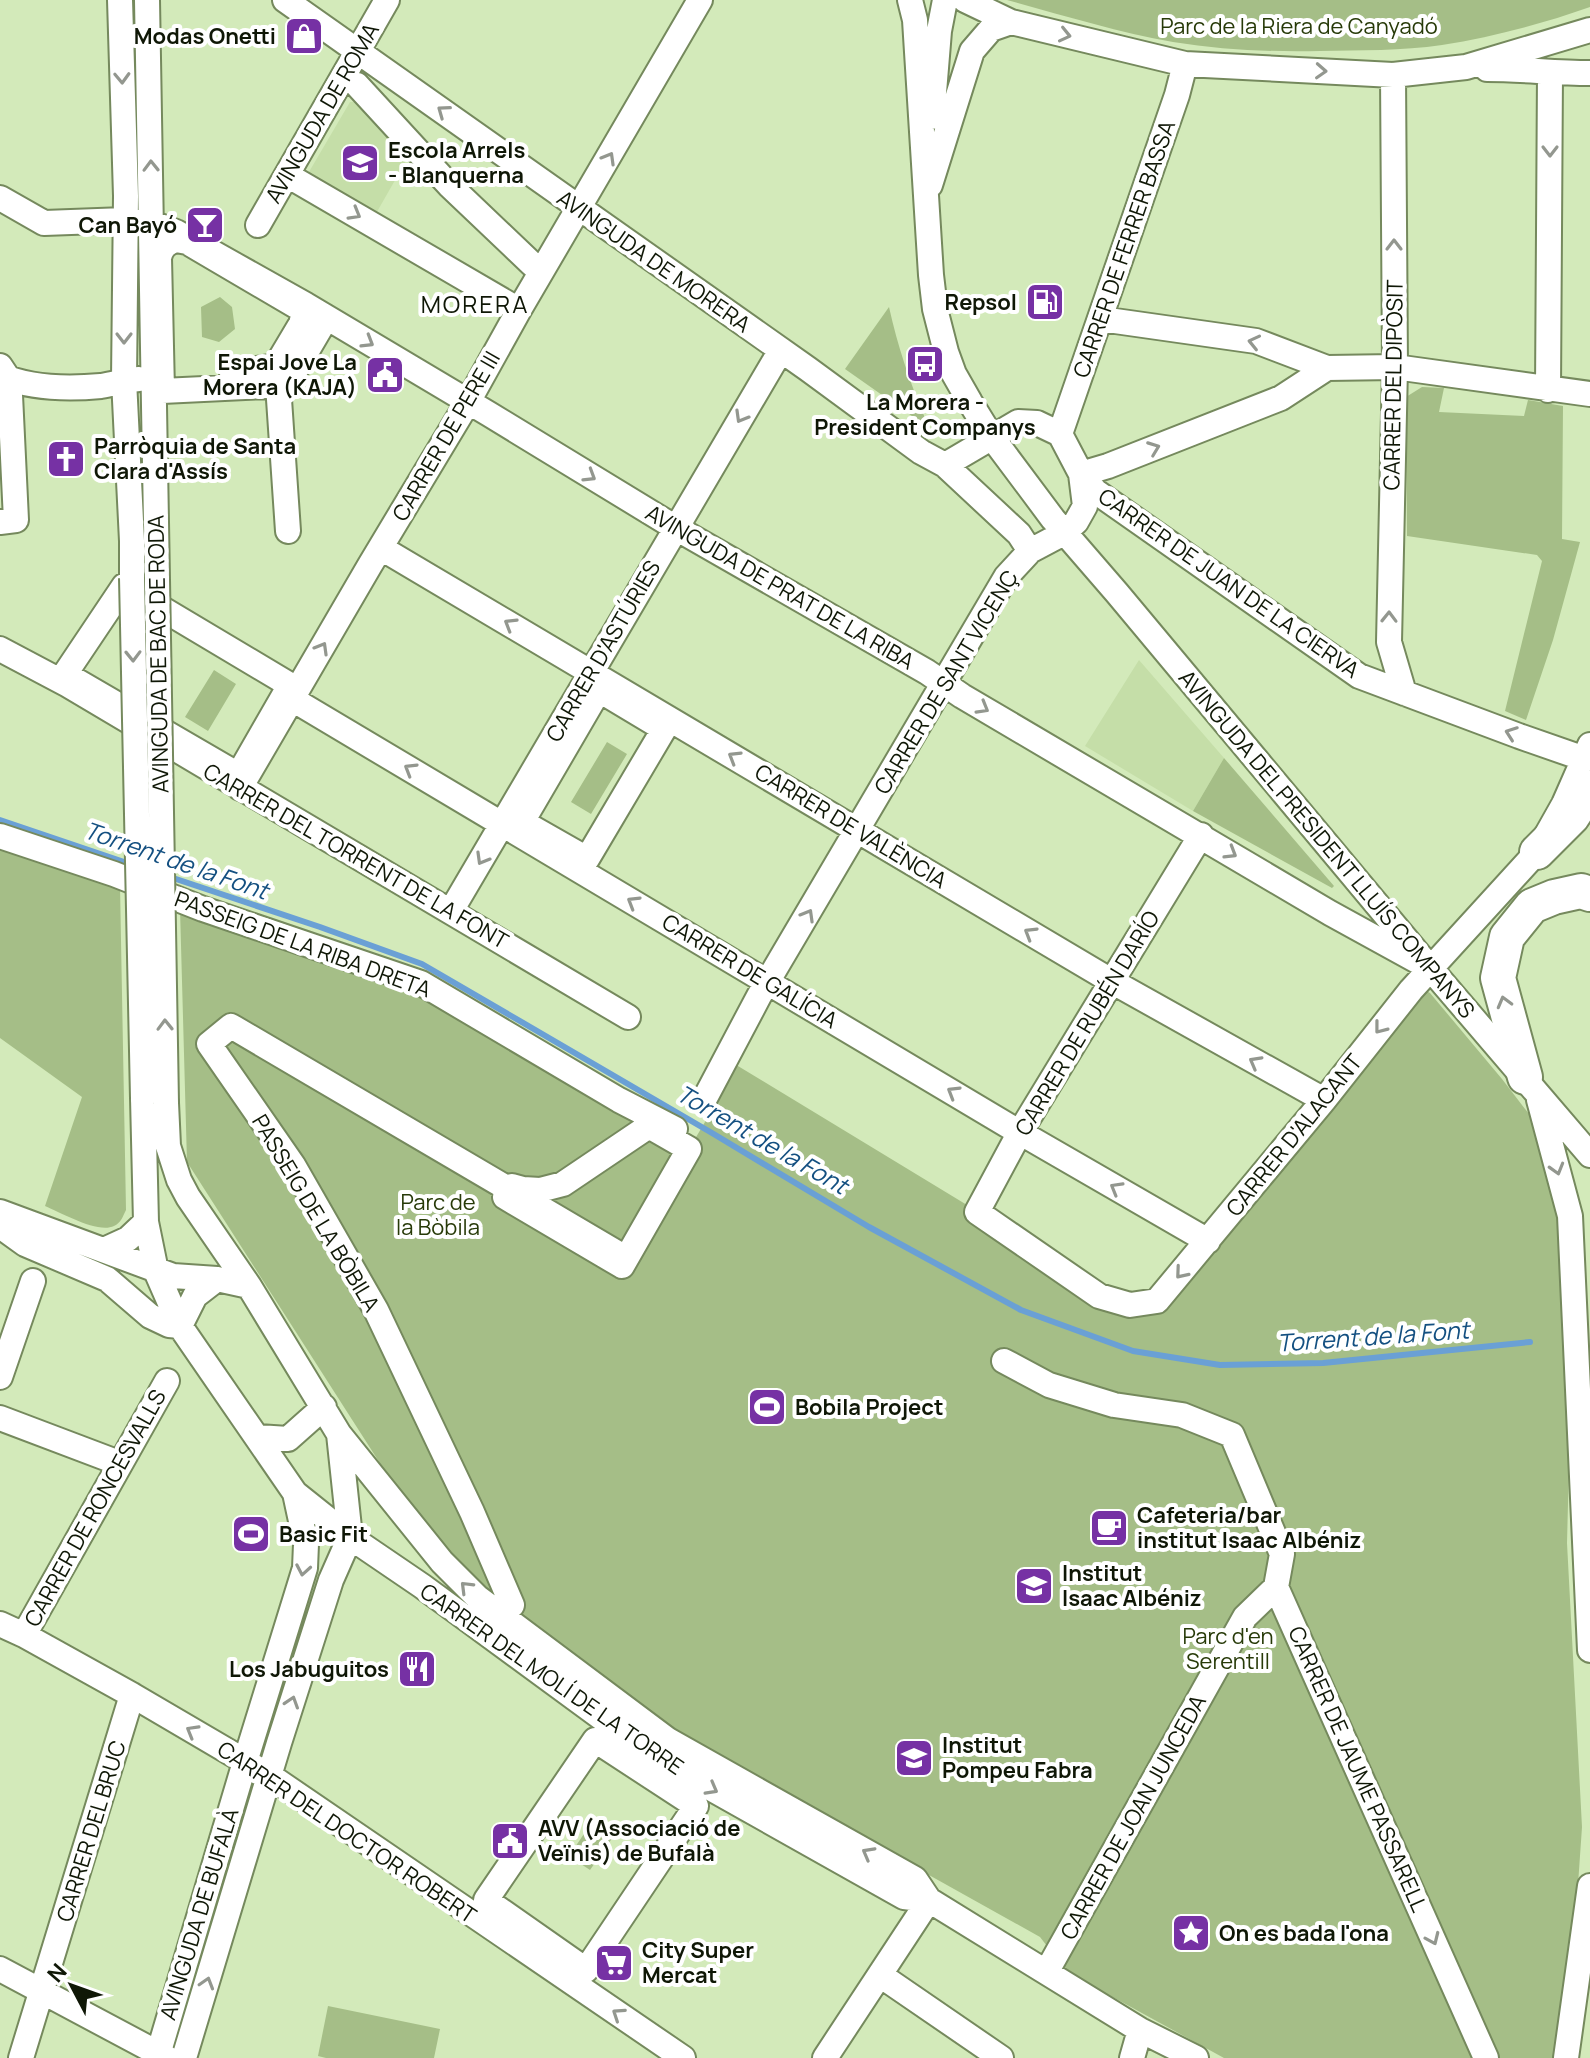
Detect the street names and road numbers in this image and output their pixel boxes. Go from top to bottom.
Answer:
street label: AVINGUDA DE ROMA [258,17,386,209]
street label: CARRER DE FERRER BASSA [1066,116,1182,382]
street label: AVINGUDA DE MORERA [551,183,757,339]
street label: CARRER DEL DIPÒSIT [1376,279,1410,491]
street label: CARRER DE PERE III [385,346,507,526]
street label: CARRER DE JUAN DE LA CIERVA [1093,481,1365,685]
street label: AVINGUDA DE PRAT DE LA RIBA [640,498,920,676]
street label: AVINGUDA DE BAC DE RODA [141,515,175,793]
street label: CARRER D'ASTÚRIES [539,555,667,747]
street label: CARRER DE SANT VICENÇ [867,564,1025,800]
street label: AVINGUDA DEL PRESIDENT LLUÍS COMPANYS [1172,664,1482,1024]
street label: CARRER DEL TORRENT DE LA FONT [198,756,514,956]
street label: CARRER DE VALÈNCIA [749,757,953,895]
street label: PASSEIG DE LA RIBA DRETA [171,884,435,1004]
street label: CARRER DE RUBÉN DARÍO [1008,905,1166,1141]
street label: CARRER DE GALÍCIA [657,907,843,1035]
street label: CARRER D'ALACANT [1219,1048,1369,1222]
street label: PASSEIG DE LA BÒBILA [245,1109,387,1317]
street label: CARRER DE RONCESVALLS [17,1384,173,1632]
street label: CARRER DEL MOLÍ DE LA TORRE [414,1576,690,1782]
street label: CARRER DE JAUME PASSARELL [1281,1621,1435,1917]
street label: CARRER DE JOAN JUNCEDA [1053,1689,1213,1945]
street label: CARRER DEL DOCTOR ROBERT [212,1734,482,1930]
street label: CARRER DEL BRUC [49,1737,133,1925]
street label: AVINGUDA DE BUFALÀ [152,1804,246,2024]

